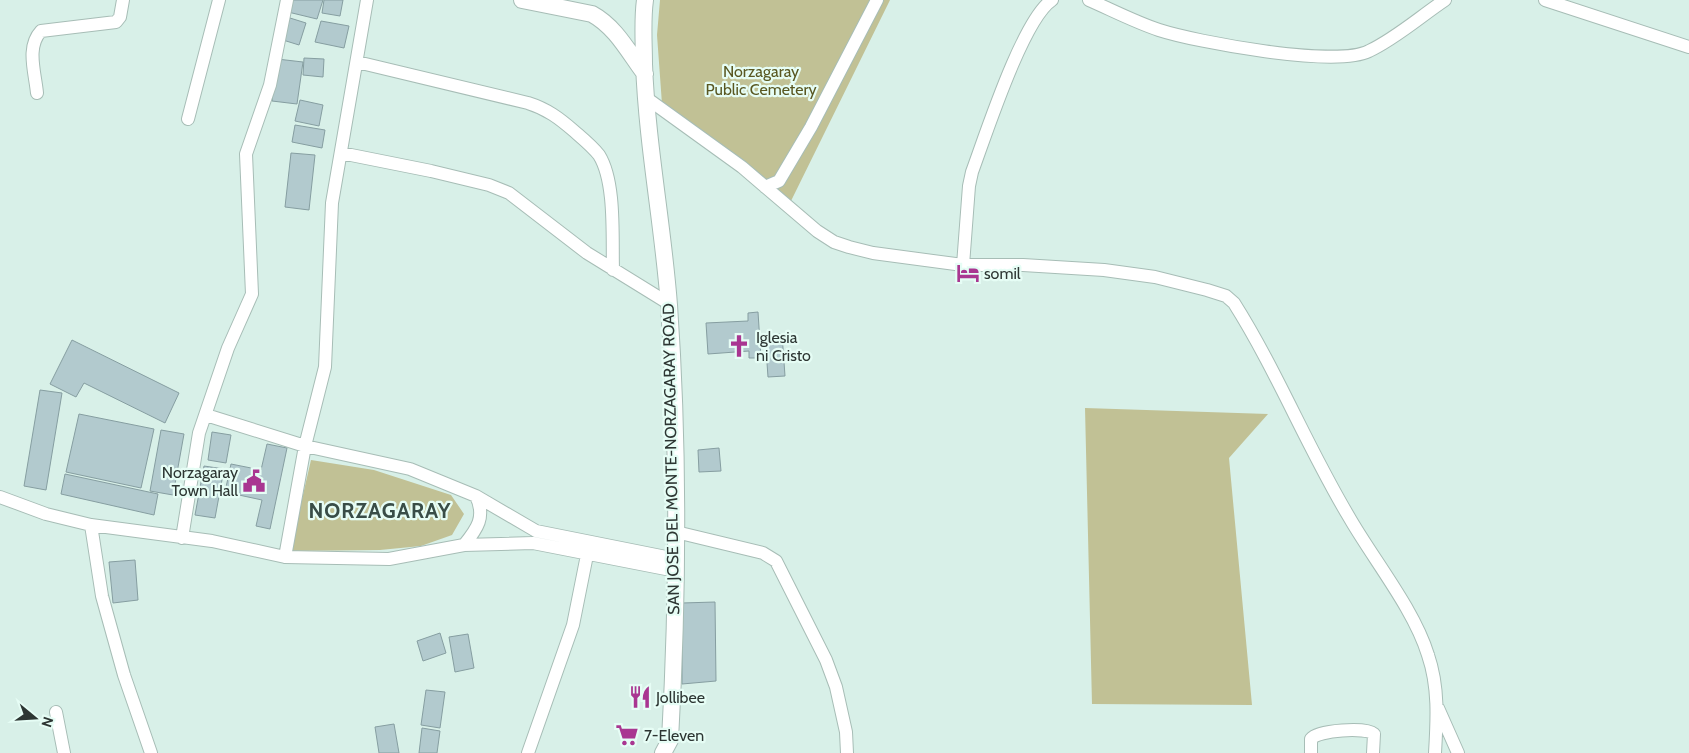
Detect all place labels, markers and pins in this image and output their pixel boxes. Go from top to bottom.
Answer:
hotel icon: somil [955,260,981,286]
place label: somil [984,264,1021,283]
place label: Iglesia ni Cristo [756,328,811,365]
church icon: Iglesia ni Cristo [726,333,752,359]
place label: Norzagaray Town Hall [162,463,238,500]
public building icon: Norzagaray Town Hall [241,468,267,494]
restaurant icon: Jollibee [627,684,653,710]
place label: Jollibee [655,688,705,707]
supermarket icon: 7-Eleven [614,722,640,748]
place label: 7-Eleven [644,726,704,745]

